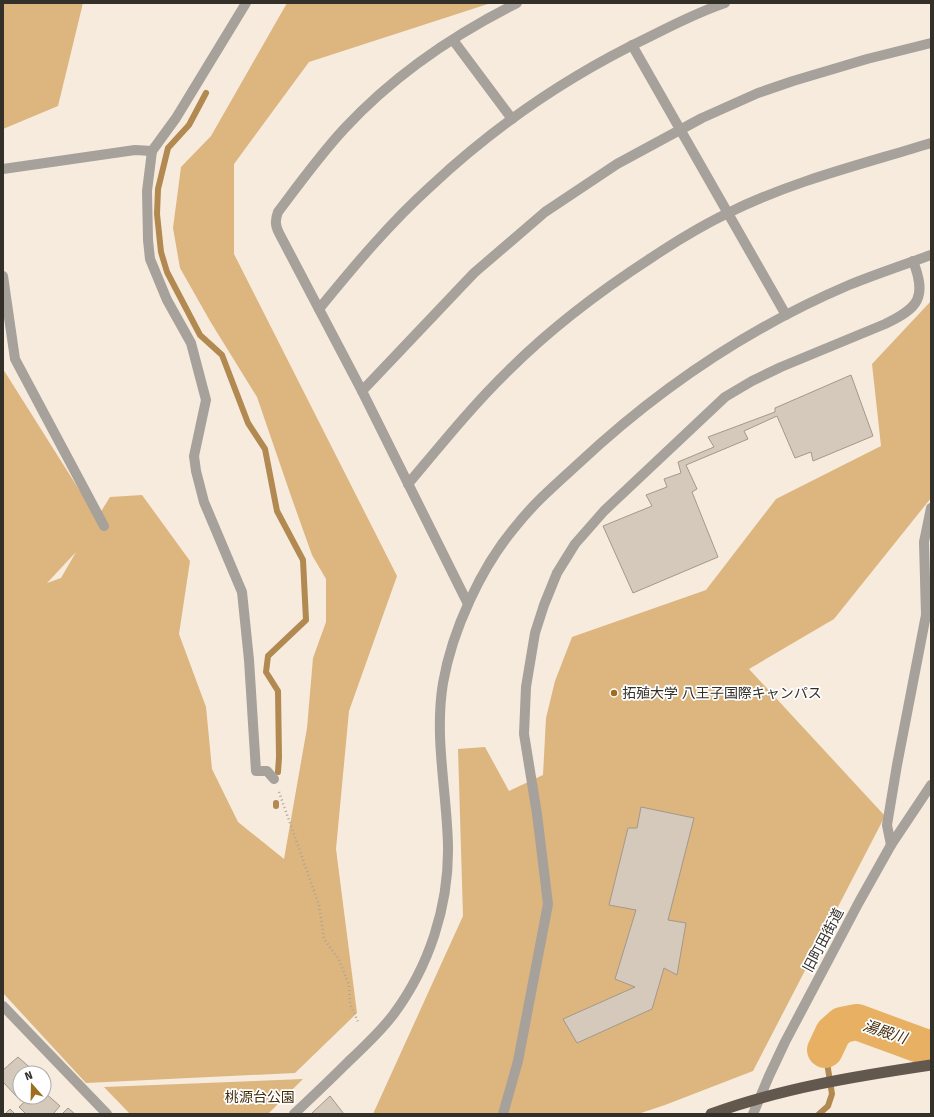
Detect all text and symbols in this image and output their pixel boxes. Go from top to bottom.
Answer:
place label: 拓殖大学 八王子国際キャンパス [622,685,822,702]
marker: 拓殖大学 八王子国際キャンパス [609,688,619,698]
street label: 旧町田街道 [800,905,847,975]
water label: 湯殿川 [861,1016,911,1048]
north arrow [12,1065,52,1105]
text: N [23,1069,34,1083]
park label: 桃源台公園 [225,1089,295,1106]

